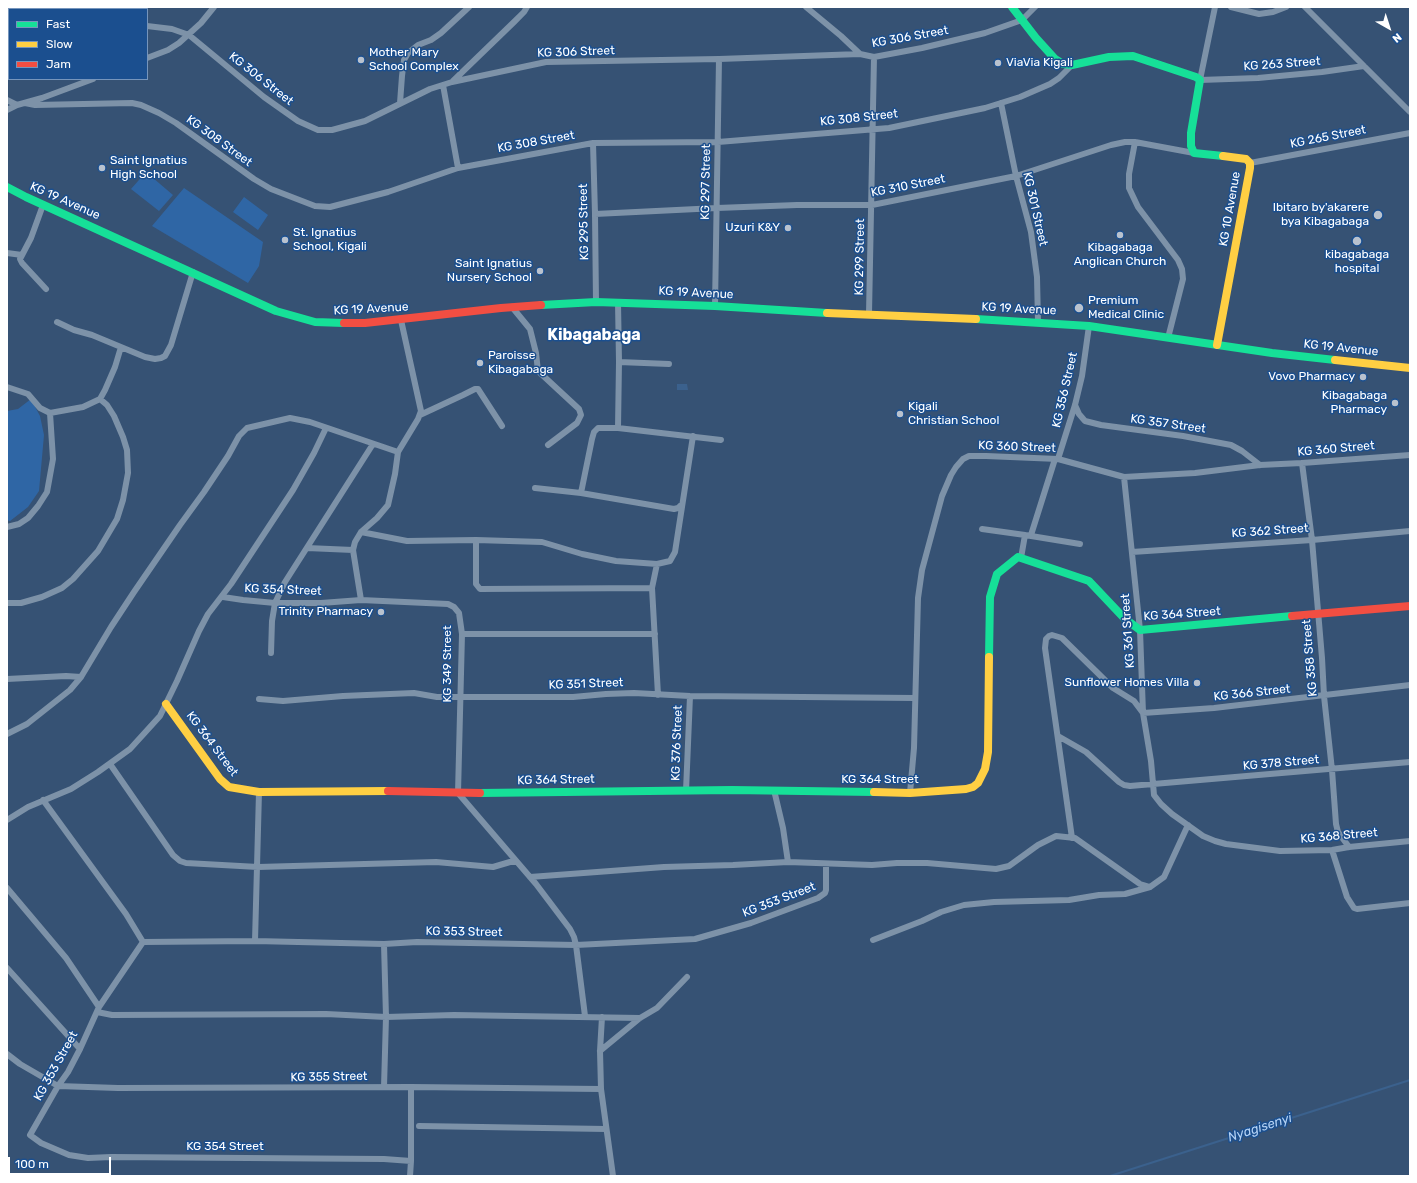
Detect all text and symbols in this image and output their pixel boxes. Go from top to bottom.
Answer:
legend [8,8,148,80]
north arrow [1369,8,1409,48]
text: Fast [46,17,70,31]
street label: KG 306 Street [871,23,949,51]
text: N [1390,30,1404,45]
text: Slow [46,37,73,51]
street label: KG 306 Street [537,43,615,61]
place label: Mother Mary School Complex [369,46,459,74]
street label: KG 306 Street [226,49,296,109]
street label: KG 263 Street [1243,54,1321,74]
marker: Mother Mary School Complex [356,55,366,65]
place label: ViaVia Kigali [1006,56,1073,70]
text: Jam [46,57,71,71]
marker: ViaVia Kigali [993,58,1003,68]
street label: KG 308 Street [819,107,899,129]
street label: KG 308 Street [183,112,255,170]
street label: KG 265 Street [1289,123,1367,151]
street label: KG 308 Street [496,128,576,156]
street label: KG 297 Street [698,144,714,220]
place label: Saint Ignatius High School [110,154,187,182]
marker: Saint Ignatius High School [97,163,107,173]
street label: KG 301 Street [1019,171,1051,247]
street label: KG 10 Avenue [1216,171,1244,247]
street label: KG 310 Street [870,172,946,200]
street label: KG 19 Avenue [28,179,102,223]
street label: KG 295 Street [576,183,592,261]
place label: Ibitaro by'akarere bya Kibagabaga [1273,201,1369,229]
marker: Ibitaro by'akarere bya Kibagabaga [1372,209,1384,221]
street label: KG 299 Street [852,218,868,296]
place label: Uzuri K&Y [725,221,780,235]
marker: Uzuri K&Y [783,223,793,233]
place label: St. Ignatius School, Kigali [293,226,367,254]
marker: Kibagabaga Anglican Church [1115,230,1125,240]
marker: St. Ignatius School, Kigali [280,235,290,245]
marker: kibagabaga hospital [1351,235,1363,247]
place label: Kibagabaga Anglican Church [1074,241,1166,269]
place label: kibagabaga hospital [1325,248,1389,276]
place label: Saint Ignatius Nursery School [447,257,532,285]
marker: Saint Ignatius Nursery School [535,266,545,276]
street label: KG 19 Avenue [658,284,734,302]
place label: Premium Medical Clinic [1088,294,1164,322]
street label: KG 19 Avenue [333,300,409,318]
street label: KG 19 Avenue [981,300,1057,318]
marker: Premium Medical Clinic [1073,302,1085,314]
district label: Kibagabaga [547,325,641,345]
street label: KG 19 Avenue [1303,337,1379,359]
place label: Paroisse Kibagabaga [488,349,553,377]
street label: KG 356 Street [1049,351,1081,429]
marker: Paroisse Kibagabaga [475,358,485,368]
place label: Vovo Pharmacy [1268,370,1355,384]
marker: Vovo Pharmacy [1358,372,1368,382]
place label: Kibagabaga Pharmacy [1322,389,1387,417]
marker: Kibagabaga Pharmacy [1390,398,1400,408]
place label: Kigali Christian School [908,400,999,428]
marker: Kigali Christian School [895,409,905,419]
street label: KG 357 Street [1129,412,1207,436]
street label: KG 360 Street [978,438,1056,456]
street label: KG 360 Street [1297,438,1375,460]
street label: KG 362 Street [1231,521,1309,541]
street label: KG 354 Street [244,581,322,599]
street label: KG 361 Street [1118,593,1138,669]
street label: KG 364 Street [1143,604,1221,624]
place label: Trinity Pharmacy [279,605,373,619]
marker: Trinity Pharmacy [376,607,386,617]
street label: KG 358 Street [1299,619,1321,697]
street label: KG 349 Street [441,625,455,703]
street label: KG 351 Street [548,675,624,693]
place label: Sunflower Homes Villa [1064,676,1189,690]
marker: Sunflower Homes Villa [1192,678,1202,688]
street label: KG 366 Street [1213,682,1291,704]
street label: KG 376 Street [668,705,686,781]
street label: KG 364 Street [183,709,241,779]
street label: KG 378 Street [1242,752,1320,774]
street label: KG 364 Street [517,772,595,788]
street label: KG 364 Street [841,773,919,787]
street label: KG 368 Street [1300,825,1378,847]
street label: KG 353 Street [740,879,818,921]
street label: KG 353 Street [425,924,503,940]
street label: KG 353 Street [31,1029,81,1103]
street label: KG 355 Street [290,1069,368,1085]
water label: Nyagisenyi [1226,1110,1294,1146]
street label: KG 354 Street [186,1140,264,1154]
scale bar [10,1149,113,1175]
text: 100 m [15,1157,49,1171]

